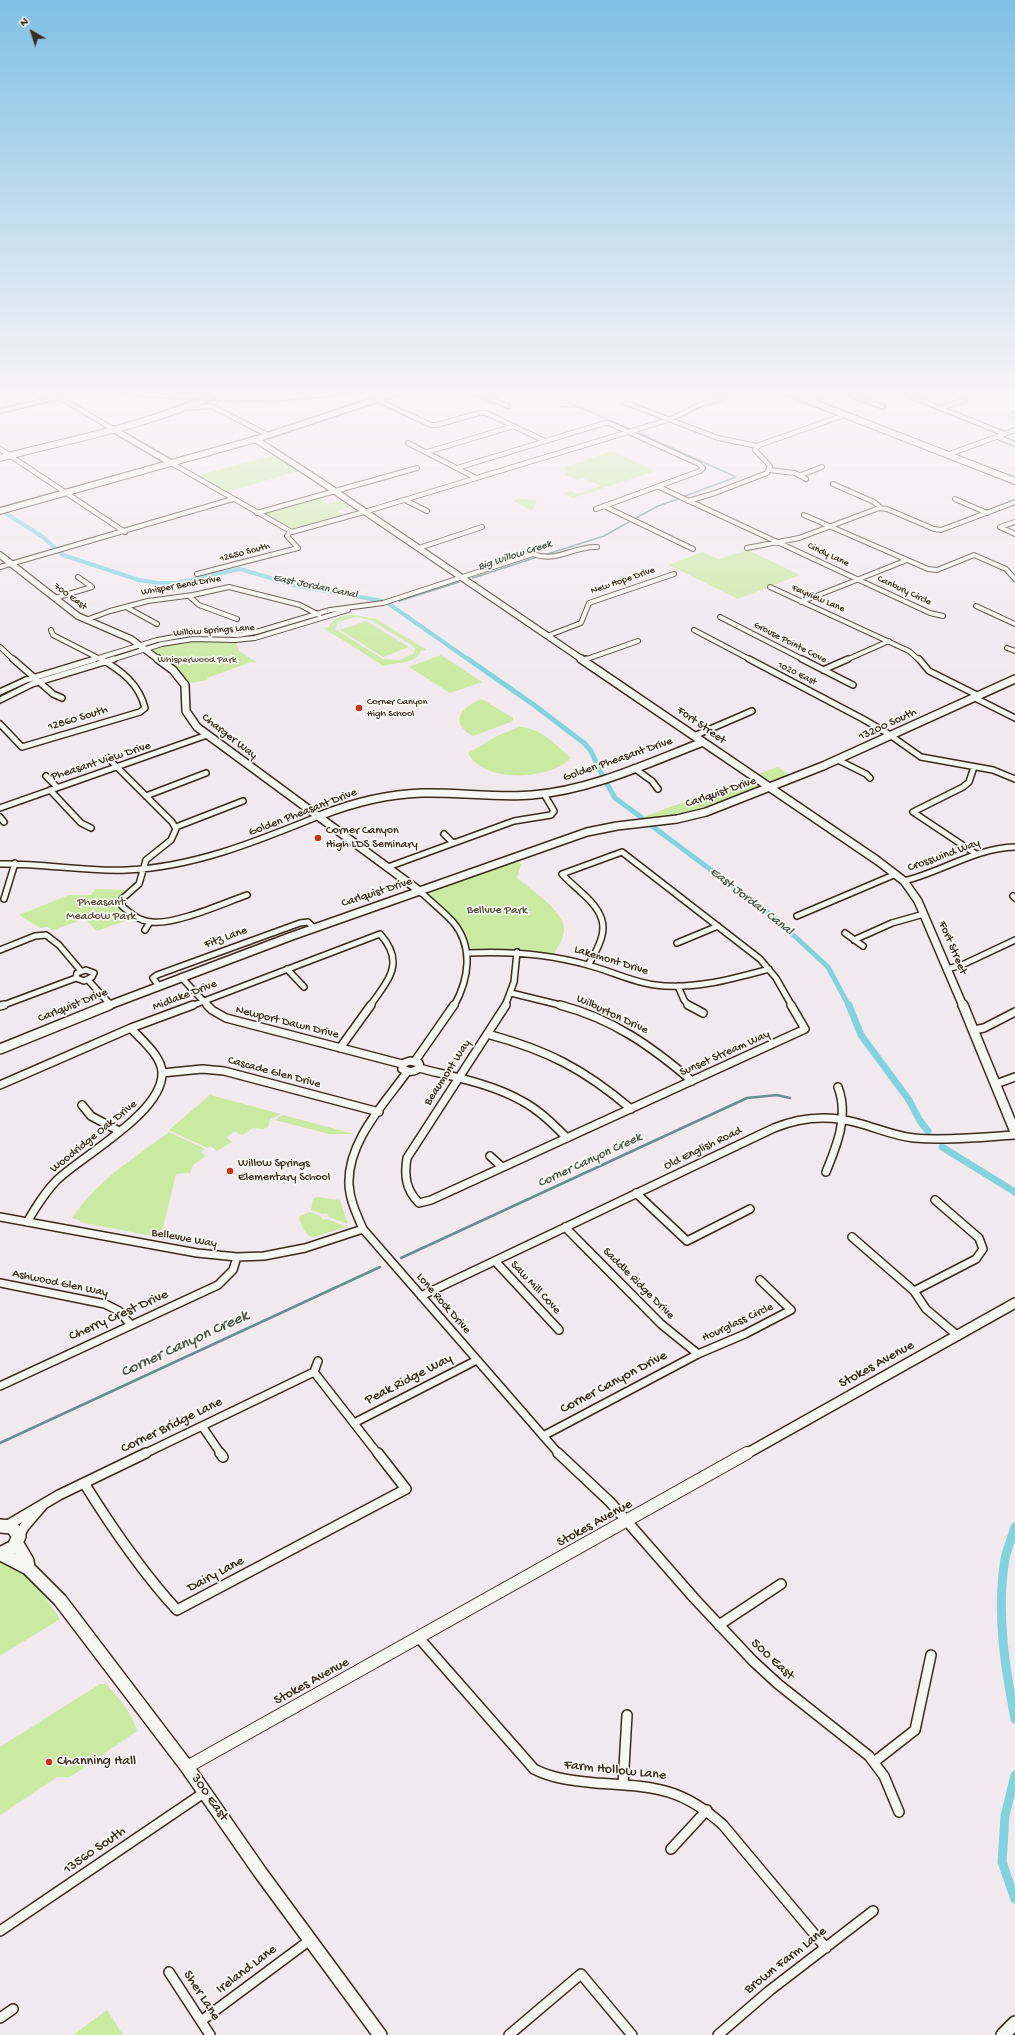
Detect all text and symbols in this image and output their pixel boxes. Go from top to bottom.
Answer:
north arrow [12,12,52,52]
text: N [18,16,31,30]
water label: Big Willow Creek [477,538,553,574]
street label: Cindy Lane [805,540,851,570]
street label: 12650 South [219,541,271,565]
street label: New Hope Drive [589,564,657,598]
water label: East Jordan Canal [272,572,358,602]
street label: Whisper Bend Drive [140,573,222,599]
street label: Canbury Circle [875,573,933,609]
street label: 700 East [51,581,89,613]
street label: Fayview Lane [790,582,846,616]
street label: Grouse Pointe Cove [751,619,829,667]
street label: Willow Springs Lane [173,622,255,640]
park label: Whisperwood Park [158,654,236,666]
street label: 1020 East [775,659,819,689]
place label: Corner Canyon High School [367,696,428,720]
street label: 12860 South [46,703,110,735]
marker: Corner Canyon High School [354,703,364,713]
street label: Fort Street [674,704,728,748]
street label: 13200 South [857,705,919,745]
street label: Charger Way [198,711,260,763]
street label: Golden Pheasant Drive [561,735,675,785]
street label: Pheasant View Drive [49,739,153,785]
street label: Carlquist Drive [684,774,758,812]
street label: Golden Pheasant Drive [247,786,359,840]
place label: Corner Canyon High LDS Seminary [326,824,418,852]
marker: Corner Canyon High LDS Seminary [313,833,323,843]
street label: Crosswind Way [906,836,982,876]
water label: East Jordan Canal [706,865,796,939]
street label: Carlquist Drive [340,875,414,911]
park label: Pheasant Meadow Park [66,896,136,924]
park label: Bellvue Park [467,904,527,918]
street label: Fort Street [934,919,970,977]
street label: Fitz Lane [203,924,249,952]
street label: Lakemont Drive [572,943,650,979]
street label: Midlake Drive [151,977,219,1015]
street label: Carlquist Drive [36,986,110,1026]
street label: Wilburton Drive [574,992,650,1038]
street label: Newport Dawn Drive [234,1003,340,1043]
street label: Sunset Stream Way [678,1028,772,1080]
street label: Beaumont Way [421,1037,475,1109]
street label: Cascade Glen Drive [226,1054,322,1092]
street label: Woodridge Oak Drive [48,1098,140,1176]
street label: Old English Road [662,1124,744,1174]
water label: Corner Canyon Creek [536,1130,644,1192]
place label: Willow Springs Elementary School [238,1157,330,1185]
marker: Willow Springs Elementary School [225,1166,235,1176]
street label: Bellevue Way [150,1226,218,1252]
street label: Saddle Ridge Drive [599,1245,677,1323]
street label: Saw Mill Cove [507,1258,563,1318]
street label: Ashwood Glen Way [11,1267,109,1301]
street label: Lone Rock Drive [413,1270,473,1338]
street label: Cherry Crest Drive [67,1287,171,1345]
street label: Hourglass Circle [700,1300,776,1346]
water label: Corner Canyon Creek [118,1307,252,1383]
street label: Stokes Avenue [836,1337,918,1393]
street label: Corner Canyon Drive [558,1348,670,1418]
street label: Peak Ridge Way [362,1351,456,1409]
street label: Corner Bridge Lane [119,1394,225,1458]
street label: Stokes Avenue [554,1496,636,1552]
street label: Dairy Lane [185,1553,247,1597]
street label: 500 East [747,1635,797,1685]
street label: Stokes Avenue [271,1654,353,1710]
place label: Channing Hall [57,1754,136,1770]
marker: Channing Hall [44,1757,54,1767]
street label: Farm Hollow Lane [563,1757,667,1785]
street label: 300 East [187,1771,231,1825]
street label: 13560 South [61,1823,129,1879]
street label: Brown Farm Lane [741,1924,831,1998]
street label: Ireland Lane [213,1942,281,1998]
street label: Sher Lane [179,1968,223,2024]

